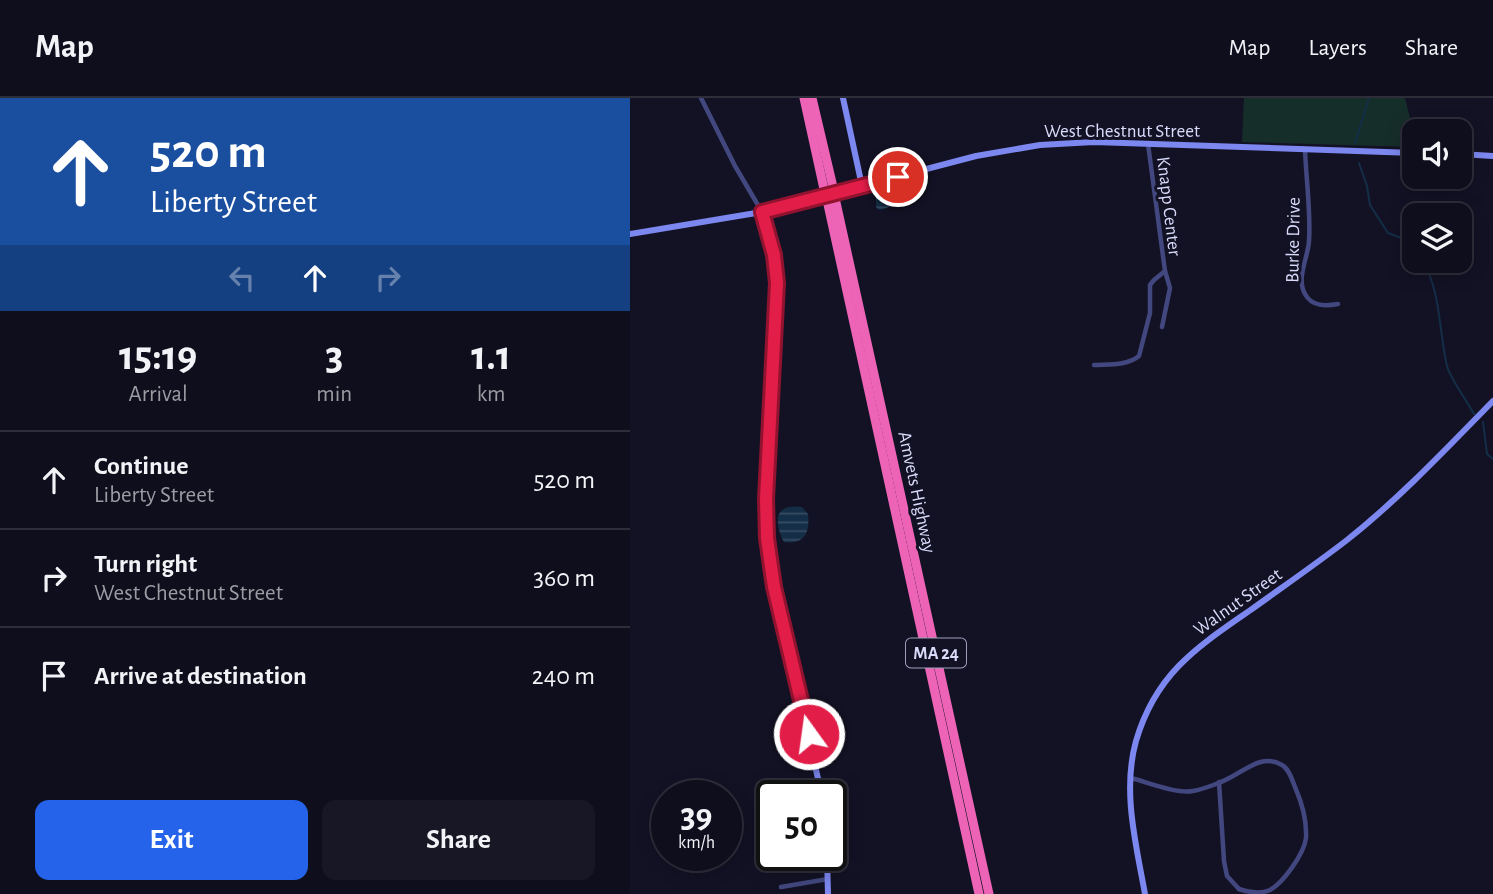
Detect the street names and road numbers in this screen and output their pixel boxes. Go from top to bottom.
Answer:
street label: West Chestnut Street [1044,122,1200,141]
street label: Knapp Center [1153,155,1184,257]
street label: Burke Drive [1283,197,1304,283]
street label: Amvets Highway [894,430,939,555]
street label: Walnut Street [1190,565,1285,640]
road number: MA 24 [906,638,966,668]

